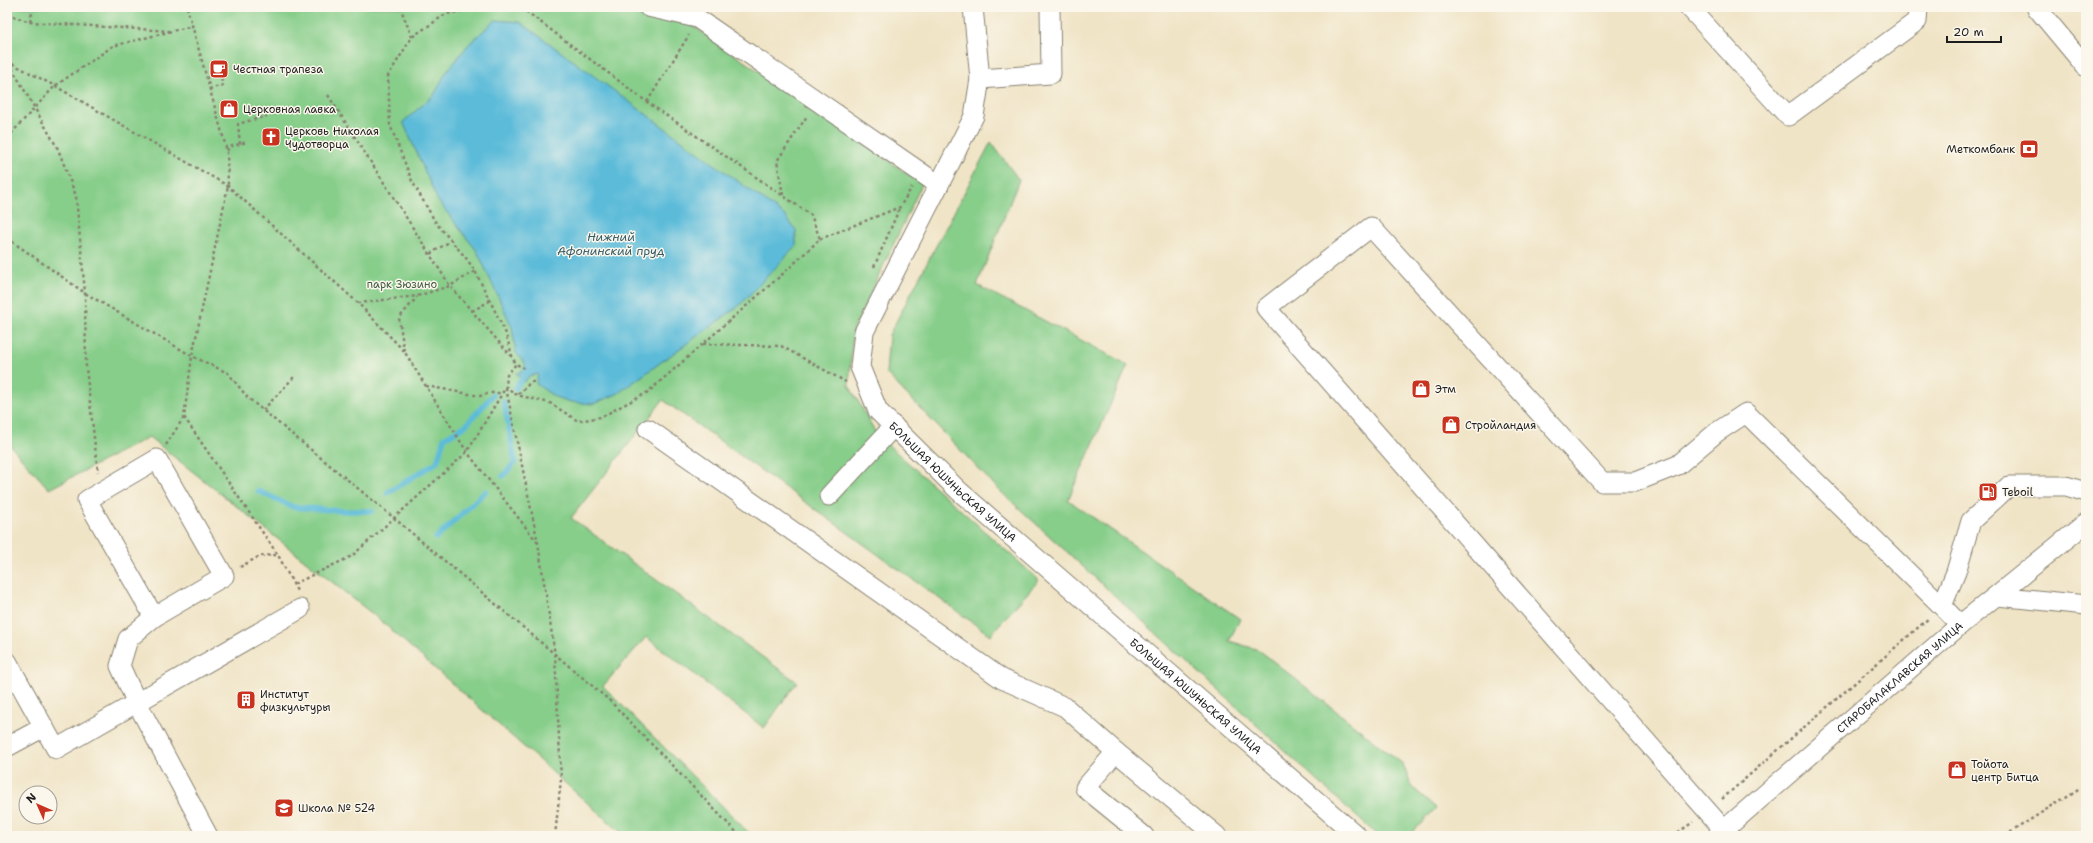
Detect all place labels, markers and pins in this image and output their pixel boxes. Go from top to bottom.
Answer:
cafe icon: Честная трапеза [208,58,230,80]
place label: Честная трапеза [233,62,323,77]
shop icon: Церковная лавка [218,98,240,120]
place label: Церковная лавка [243,102,336,117]
place label: Церковь Николая Чудотворца [285,124,379,152]
church icon: Церковь Николая Чудотворца [260,126,282,148]
bank icon: Меткомбанк [2018,138,2040,160]
place label: Меткомбанк [1946,142,2015,157]
shop icon: Этм [1410,378,1432,400]
place label: Этм [1435,382,1456,397]
shop icon: Стройландия [1440,414,1462,436]
place label: Стройландия [1465,418,1536,433]
fuel station icon: Teboil [1977,481,1999,503]
place label: Teboil [2002,485,2034,500]
place label: Институт физкультуры [260,687,330,715]
building icon: Институт физкультуры [235,689,257,711]
place label: Тойота центр Битца [1971,757,2039,785]
shop icon: Тойота центр Битца [1946,759,1968,781]
school or university icon: Школа № 524 [273,797,295,819]
place label: Школа № 524 [298,801,376,816]

